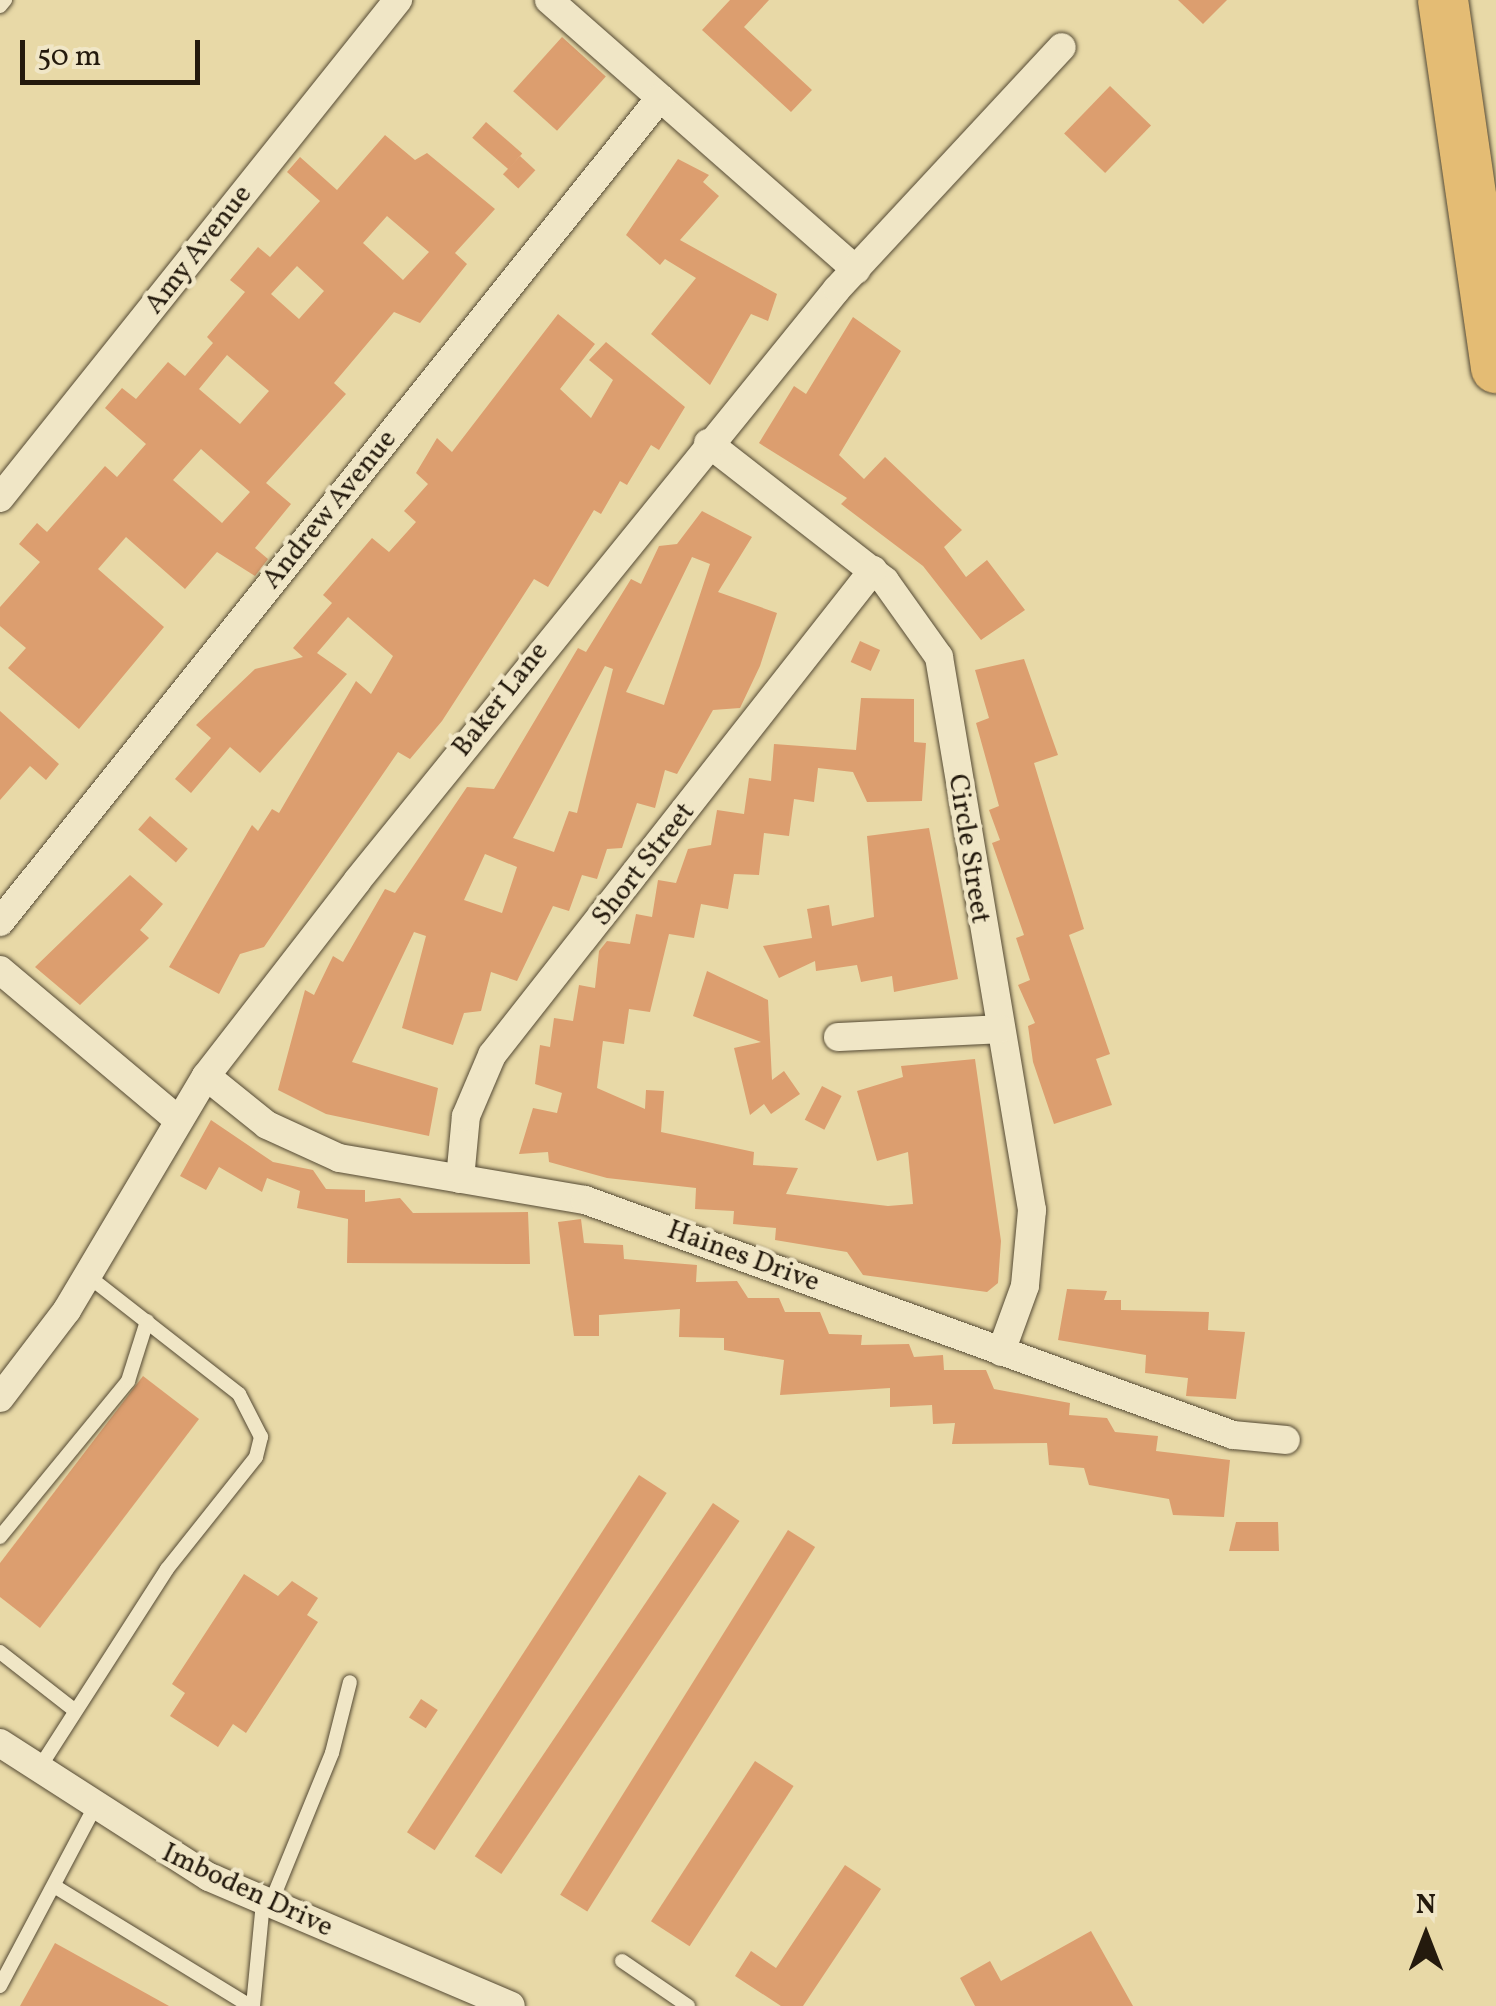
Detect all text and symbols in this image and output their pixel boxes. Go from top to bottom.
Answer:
scale bar [25,20,205,82]
text: 50 m [37,36,101,78]
street label: Amy Avenue [138,178,260,322]
street label: Andrew Avenue [255,423,405,597]
street label: Baker Lane [446,636,556,764]
street label: Circle Street [940,772,996,926]
street label: Short Street [585,797,703,933]
street label: Haines Drive [662,1214,824,1300]
street label: Imboden Drive [156,1837,338,1945]
north arrow [1376,1886,1476,1986]
text: N [1416,1886,1436,1925]

